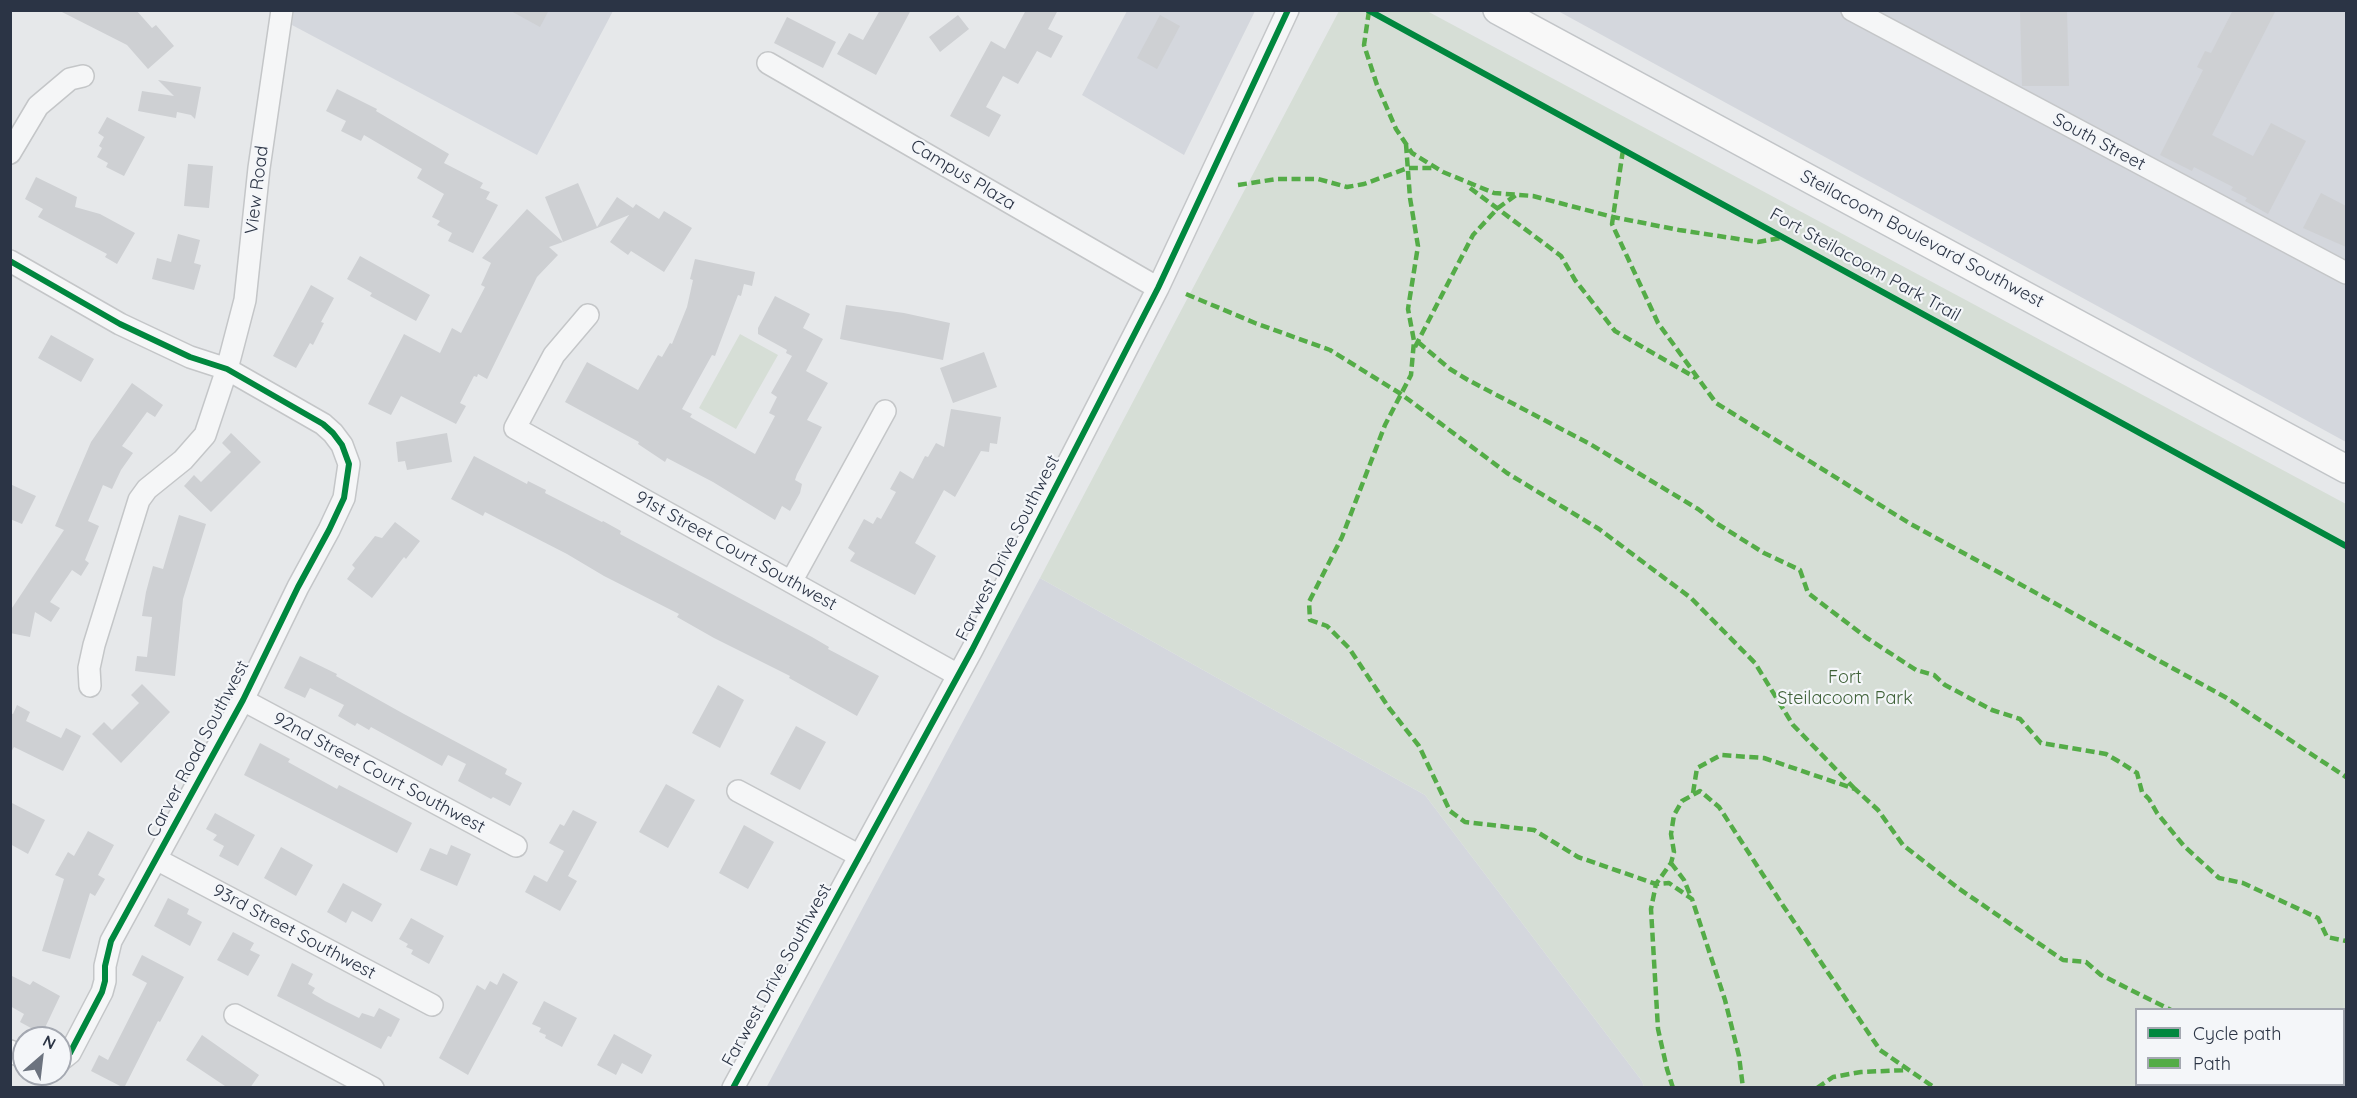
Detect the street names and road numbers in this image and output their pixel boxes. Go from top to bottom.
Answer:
street label: South Street [2049,109,2149,175]
street label: Campus Plaza [906,135,1020,215]
street label: View Road [241,144,273,236]
street label: Steilacoom Boulevard Southwest [1796,165,2048,313]
street label: Fort Steilacoom Park Trail [1766,203,1964,327]
street label: Farwest Drive Southwest [952,451,1064,645]
street label: 91st Street Court Southwest [631,487,841,615]
street label: Carver Road Southwest [142,657,254,841]
street label: 92nd Street Court Southwest [269,708,489,838]
street label: 93rd Street Southwest [209,880,379,984]
street label: Farwest Drive Southwest [718,880,836,1070]

